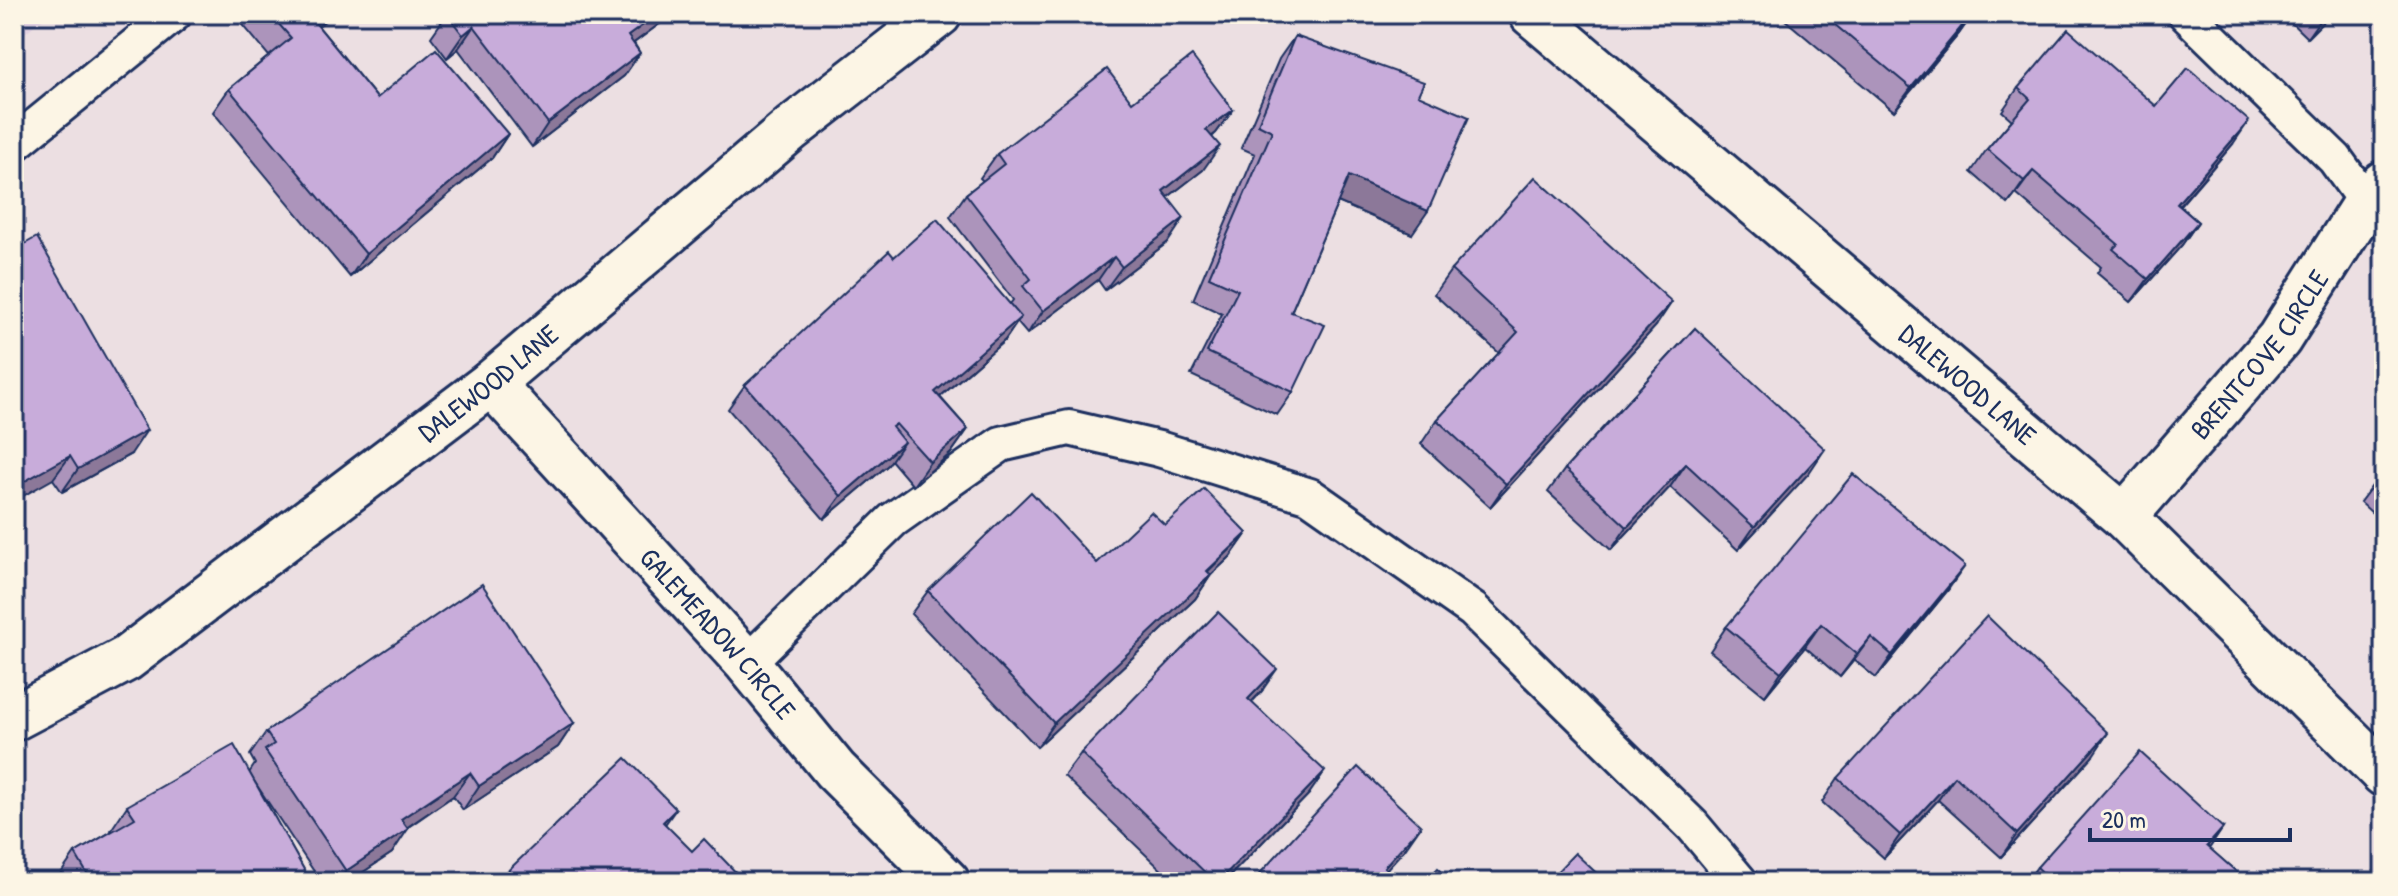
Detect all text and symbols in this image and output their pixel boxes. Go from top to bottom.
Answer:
street label: BRENTCOVE CIRCLE [2181,262,2337,447]
street label: DALEWOOD LANE [410,315,566,451]
street label: DALEWOOD LANE [1891,315,2045,454]
street label: GALEMEADOW CIRCLE [631,539,805,727]
scale bar [2090,792,2290,842]
text: 20 m [2102,803,2146,835]

